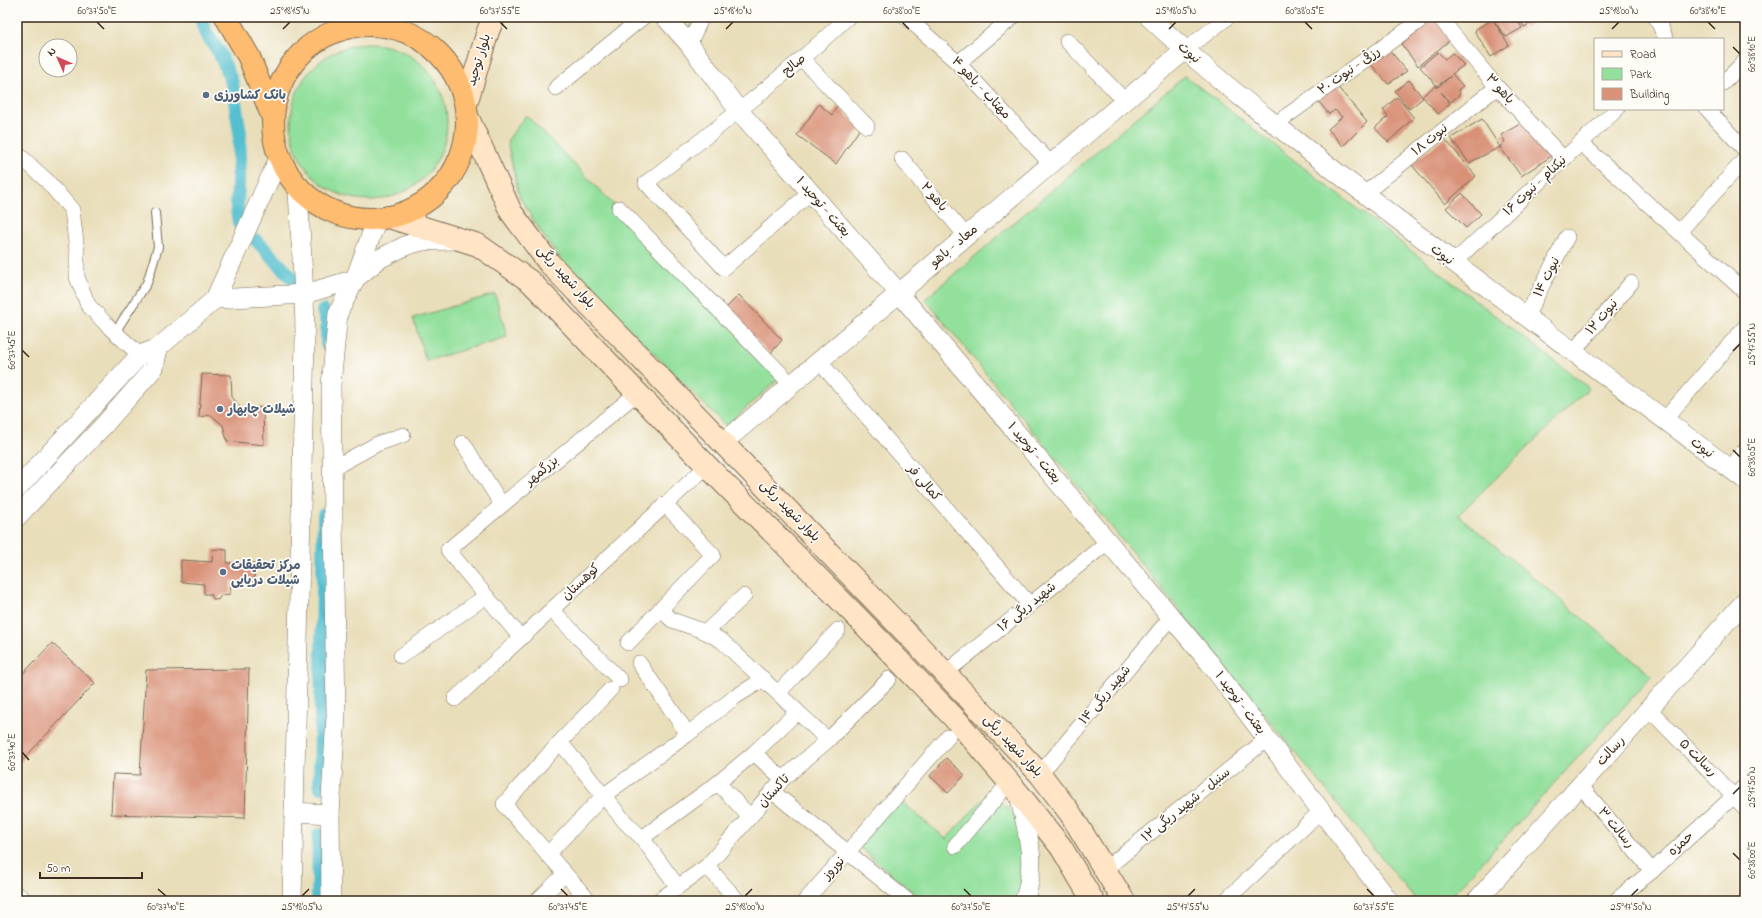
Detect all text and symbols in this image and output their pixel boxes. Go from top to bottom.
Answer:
text: 60°37'50"E [77,4,117,19]
text: 25°18'15"N [270,4,310,19]
text: 60°37'55"E [480,4,520,19]
text: 25°18'10"N [714,4,752,19]
text: 60°38'00"E [883,4,921,19]
text: 25°18'05"N [1156,4,1196,19]
text: 60°38'05"E [1286,4,1324,19]
text: 25°18'00"N [1599,4,1639,19]
text: 60°38'10"E [1690,4,1726,19]
street label: بلوار توحید [462,31,496,89]
text: 60°38'10"E [1745,36,1760,72]
north arrow [38,38,78,78]
street label: نبوت [1173,38,1205,68]
legend [1594,38,1724,110]
street label: رزقی - نبوت ۲۰ [1314,42,1384,100]
text: N [43,43,60,60]
text: Road [1630,46,1656,64]
street label: صالح [778,49,810,81]
street label: مهتاب - باهو ۴ [947,52,1015,124]
text: Park [1630,66,1652,84]
street label: باهو ۳ [1481,69,1519,109]
place label: بانک کشاورزی [214,86,286,105]
text: Building [1629,86,1669,105]
marker: بانک کشاورزی [201,90,211,100]
street label: نبوت ۱۸ [1408,119,1452,161]
street label: نیکنام - نبوت ۱۶ [1499,151,1571,221]
street label: بعثت - توحید ۱ [791,172,855,242]
street label: باهو ۲ [916,178,952,216]
street label: معاد - باهو [925,220,982,272]
street label: نبوت [1426,240,1458,270]
street label: بلوار شهید ریگی [532,241,600,313]
street label: نبوت ۱۴ [1529,254,1565,300]
street label: نبوت ۱۲ [1581,295,1623,339]
text: 25°17'55"N [1745,323,1760,365]
text: 60°37'45"E [5,331,20,369]
place label: شیلات چابهار [227,400,296,419]
marker: شیلات چابهار [215,404,225,414]
street label: بعثت - توحید ۱ [1003,418,1065,488]
street label: نبوت [1686,433,1718,463]
text: 60°38'05"E [1745,438,1760,476]
street label: بزرگمهر [520,451,563,491]
street label: کمالی فر [902,459,946,506]
street label: بلوار شهید ریگی [755,476,825,546]
place label: مرکز تحقیقات شیلات دریایی [231,556,301,590]
street label: کوهستان [558,559,605,605]
marker: مرکز تحقیقات شیلات دریایی [218,567,228,577]
street label: شهید ریگی ۱۶ [994,577,1060,637]
street label: شهید ریگی ۱۴ [1074,661,1136,729]
street label: بعثت - توحید ۱ [1210,667,1270,739]
street label: بلوار شهید ریگی [979,710,1047,782]
street label: رسالت [1592,732,1630,770]
text: 60°37'40"E [5,733,20,771]
street label: رسالت ۵ [1675,735,1721,781]
street label: سنبل - شهید ریگی ۱۲ [1137,763,1235,847]
text: 25°17'50"N [1745,766,1760,807]
street label: تاکستان [754,770,794,812]
street label: رسالت ۳ [1593,803,1639,853]
street label: حمزه [1664,827,1698,861]
text: 60°38'00"E [1745,841,1760,879]
street label: نوروز [817,852,850,885]
scale bar [40,854,142,880]
text: 50 m [46,860,70,878]
text: 60°37'40"E [147,900,185,915]
text: 25°18'05"N [282,900,322,915]
text: 60°37'45"E [549,900,587,915]
text: 25°18'00"N [725,900,765,915]
text: 60°37'50"E [951,900,991,915]
text: 25°17'55"N [1167,900,1209,915]
text: 60°37'55"E [1354,900,1394,915]
text: 25°17'50"N [1611,900,1652,915]

